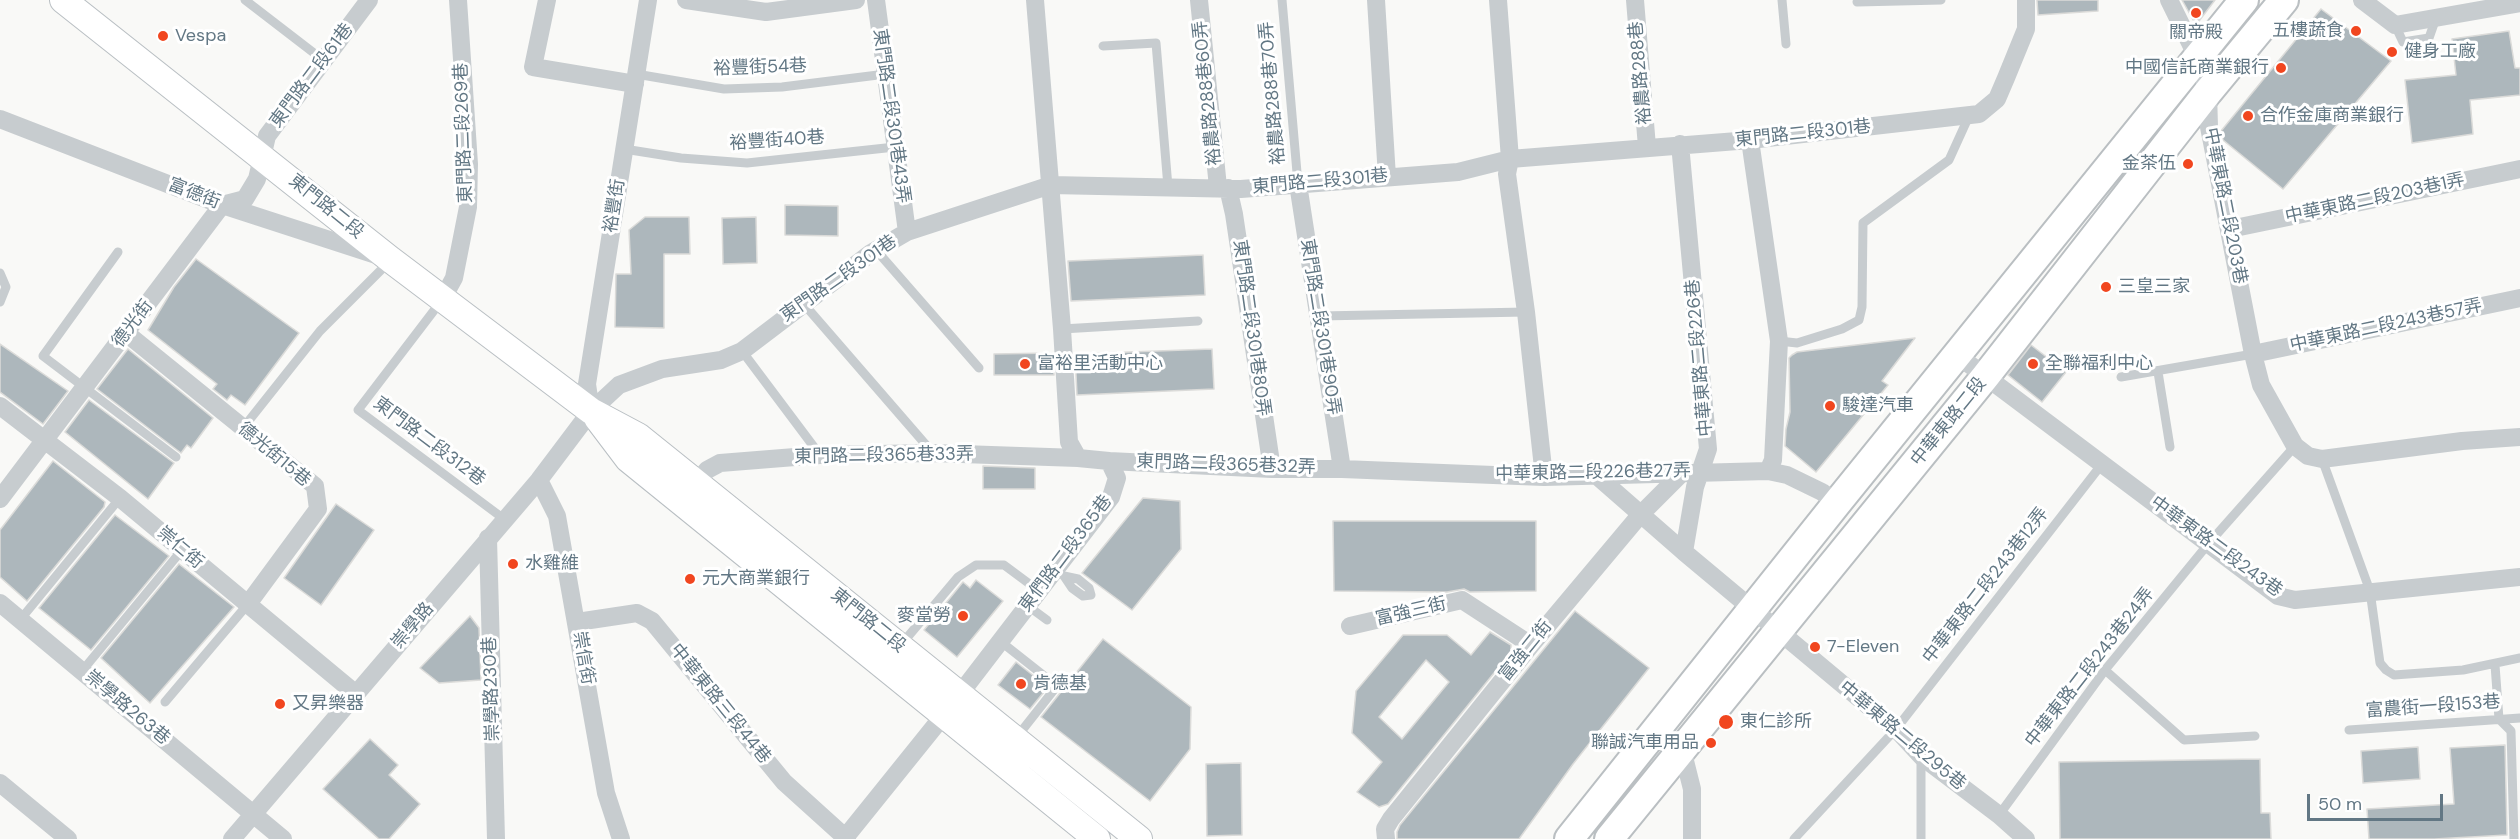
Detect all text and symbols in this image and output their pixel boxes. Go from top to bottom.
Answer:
marker: 關帝殿 [2189,6,2203,20]
street label: 裕農路288巷60弄 [1190,19,1226,167]
street label: 東門路二段61巷 [266,20,358,132]
street label: 裕農路288巷 [1626,20,1656,126]
place label: 五樓蔬食 [2272,20,2344,42]
street label: 裕農路288巷70弄 [1256,21,1290,165]
place label: 關帝殿 [2169,22,2223,44]
marker: 五樓蔬食 [2349,24,2363,38]
place label: Vespa [175,25,226,47]
street label: 東門路二段301巷43弄 [868,27,914,205]
marker: Vespa [156,29,170,43]
place label: 健身工廠 [2404,41,2476,63]
marker: 健身工廠 [2385,45,2399,59]
street label: 裕豐街54巷 [713,56,807,80]
place label: 中國信託商業銀行 [2125,57,2269,79]
marker: 中國信託商業銀行 [2274,61,2288,75]
street label: 東門路二段269巷 [451,62,477,204]
place label: 合作金庫商業銀行 [2260,105,2404,127]
marker: 合作金庫商業銀行 [2241,109,2255,123]
street label: 東門路二段301巷 [1734,116,1872,152]
street label: 中華東路二段203巷 [2199,126,2251,286]
street label: 裕豐街40巷 [729,127,825,155]
place label: 金茶伍 [2122,153,2176,175]
marker: 金茶伍 [2181,157,2195,171]
street label: 東門路二段301巷 [1251,165,1389,199]
street label: 中華東路二段203巷1弄 [2283,169,2467,229]
street label: 東門路二段 [284,170,368,244]
street label: 富德街 [165,174,223,214]
street label: 裕豐街 [600,178,630,234]
street label: 東門路二段301巷 [777,231,901,327]
street label: 東門路二段301巷90弄 [1295,237,1345,417]
street label: 東門路二段301巷80弄 [1228,238,1274,418]
place label: 三皇三家 [2118,276,2190,298]
street label: 中華東路二段226巷 [1682,278,1718,438]
marker: 三皇三家 [2099,280,2113,294]
street label: 中華東路二段243巷57弄 [2288,295,2484,357]
street label: 德光街 [108,296,158,352]
place label: 富裕里活動中心 [1037,353,1163,375]
place label: 全聯福利中心 [2045,353,2153,375]
marker: 富裕里活動中心 [1018,357,1032,371]
marker: 全聯福利中心 [2026,357,2040,371]
street label: 中華東路二段 [1907,373,1991,471]
street label: 東門路二段312巷 [369,393,489,491]
place label: 駿達汽車 [1842,395,1914,417]
marker: 駿達汽車 [1823,399,1837,413]
street label: 德光街15巷 [233,418,315,492]
street label: 東門路二段365巷33弄 [794,444,974,468]
street label: 東門路二段365巷32弄 [1136,451,1316,479]
street label: 中華東路二段226巷27弄 [1495,460,1691,486]
street label: 東們路二段365巷 [1015,491,1117,617]
street label: 中華東路二段243巷 [2146,492,2286,602]
street label: 中華東路二段243巷12弄 [1919,504,2053,668]
street label: 崇仁街 [152,522,208,574]
place label: 水雞維 [525,553,579,575]
marker: 水雞維 [506,557,520,571]
place label: 元大商業銀行 [702,568,810,590]
marker: 元大商業銀行 [683,572,697,586]
street label: 東門路二段 [826,584,910,658]
street label: 中華東路二段243巷24弄 [2021,584,2159,752]
street label: 富強三街 [1373,593,1449,631]
street label: 崇學路 [387,598,439,654]
place label: 麥當勞 [897,605,951,627]
marker: 麥當勞 [956,609,970,623]
street label: 富強二街 [1495,616,1557,686]
street label: 崇信街 [568,630,598,686]
street label: 崇學路230巷 [479,636,505,742]
place label: 7-Eleven [1827,636,1899,658]
street label: 中華東路三段44巷 [665,640,775,768]
marker: 7-Eleven [1808,640,1822,654]
street label: 崇學路263巷 [80,666,174,750]
place label: 肯德基 [1033,673,1087,695]
marker: 肯德基 [1014,677,1028,691]
street label: 中華東路二段295巷 [1834,677,1970,795]
street label: 富農街一段153巷 [2365,692,2501,722]
place label: 又昇樂器 [292,693,364,715]
marker: 又昇樂器 [273,697,287,711]
place label: 東仁診所 [1740,711,1812,733]
marker: 東仁診所 [1717,713,1735,731]
place label: 聯誠汽車用品 [1591,732,1699,754]
marker: 聯誠汽車用品 [1704,736,1718,750]
scale bar [2310,782,2446,820]
text: 50 m [2318,792,2362,816]

